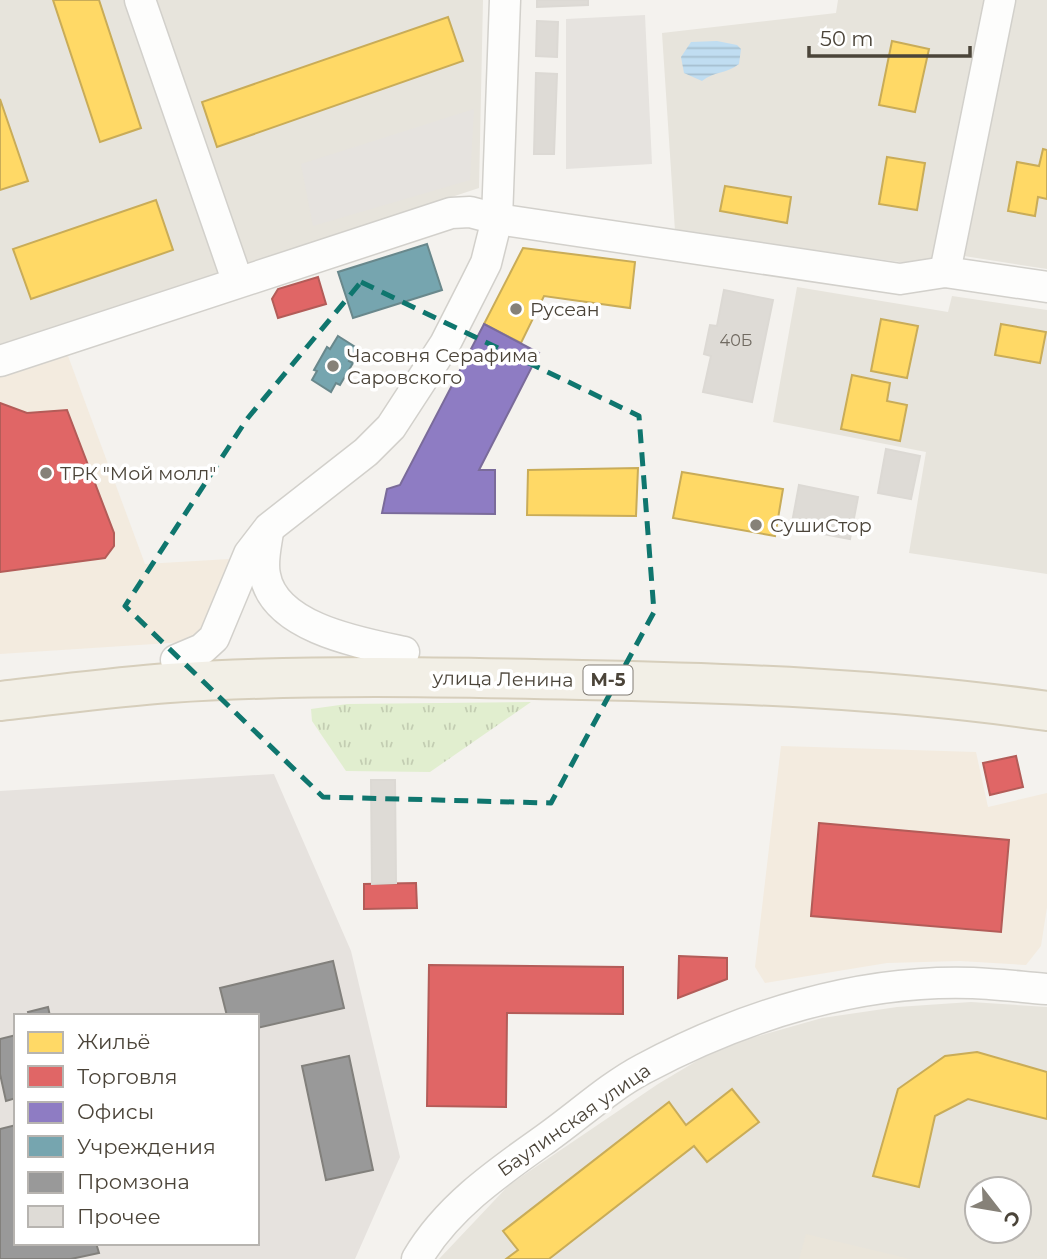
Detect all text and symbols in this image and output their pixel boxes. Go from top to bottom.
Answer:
scale bar [809,14,970,58]
text: 50 m [820,26,874,51]
place label: Русеан [530,298,600,321]
marker: Русеан [508,301,524,317]
house number: 40Б [720,331,752,350]
place label: Часовня Серафима Саровского [347,344,538,389]
marker: Часовня Серафима Саровского [325,358,341,374]
place label: ТРК "Мой молл" [60,462,216,485]
marker: ТРК "Мой молл" [38,465,54,481]
place label: СушиСтор [770,514,872,537]
marker: СушиСтор [748,517,764,533]
street label: улица Ленина [431,666,574,692]
road number: М-5 [584,666,632,694]
legend [14,1014,259,1245]
text: Жильё [77,1029,151,1054]
street label: Баулинская улица [493,1059,655,1181]
text: Торговля [77,1064,178,1089]
text: Офисы [77,1099,154,1124]
text: Учреждения [77,1134,216,1159]
text: Промзона [77,1169,190,1194]
north arrow [963,1175,1033,1245]
text: Прочее [77,1204,161,1229]
text: С [999,1207,1026,1231]

